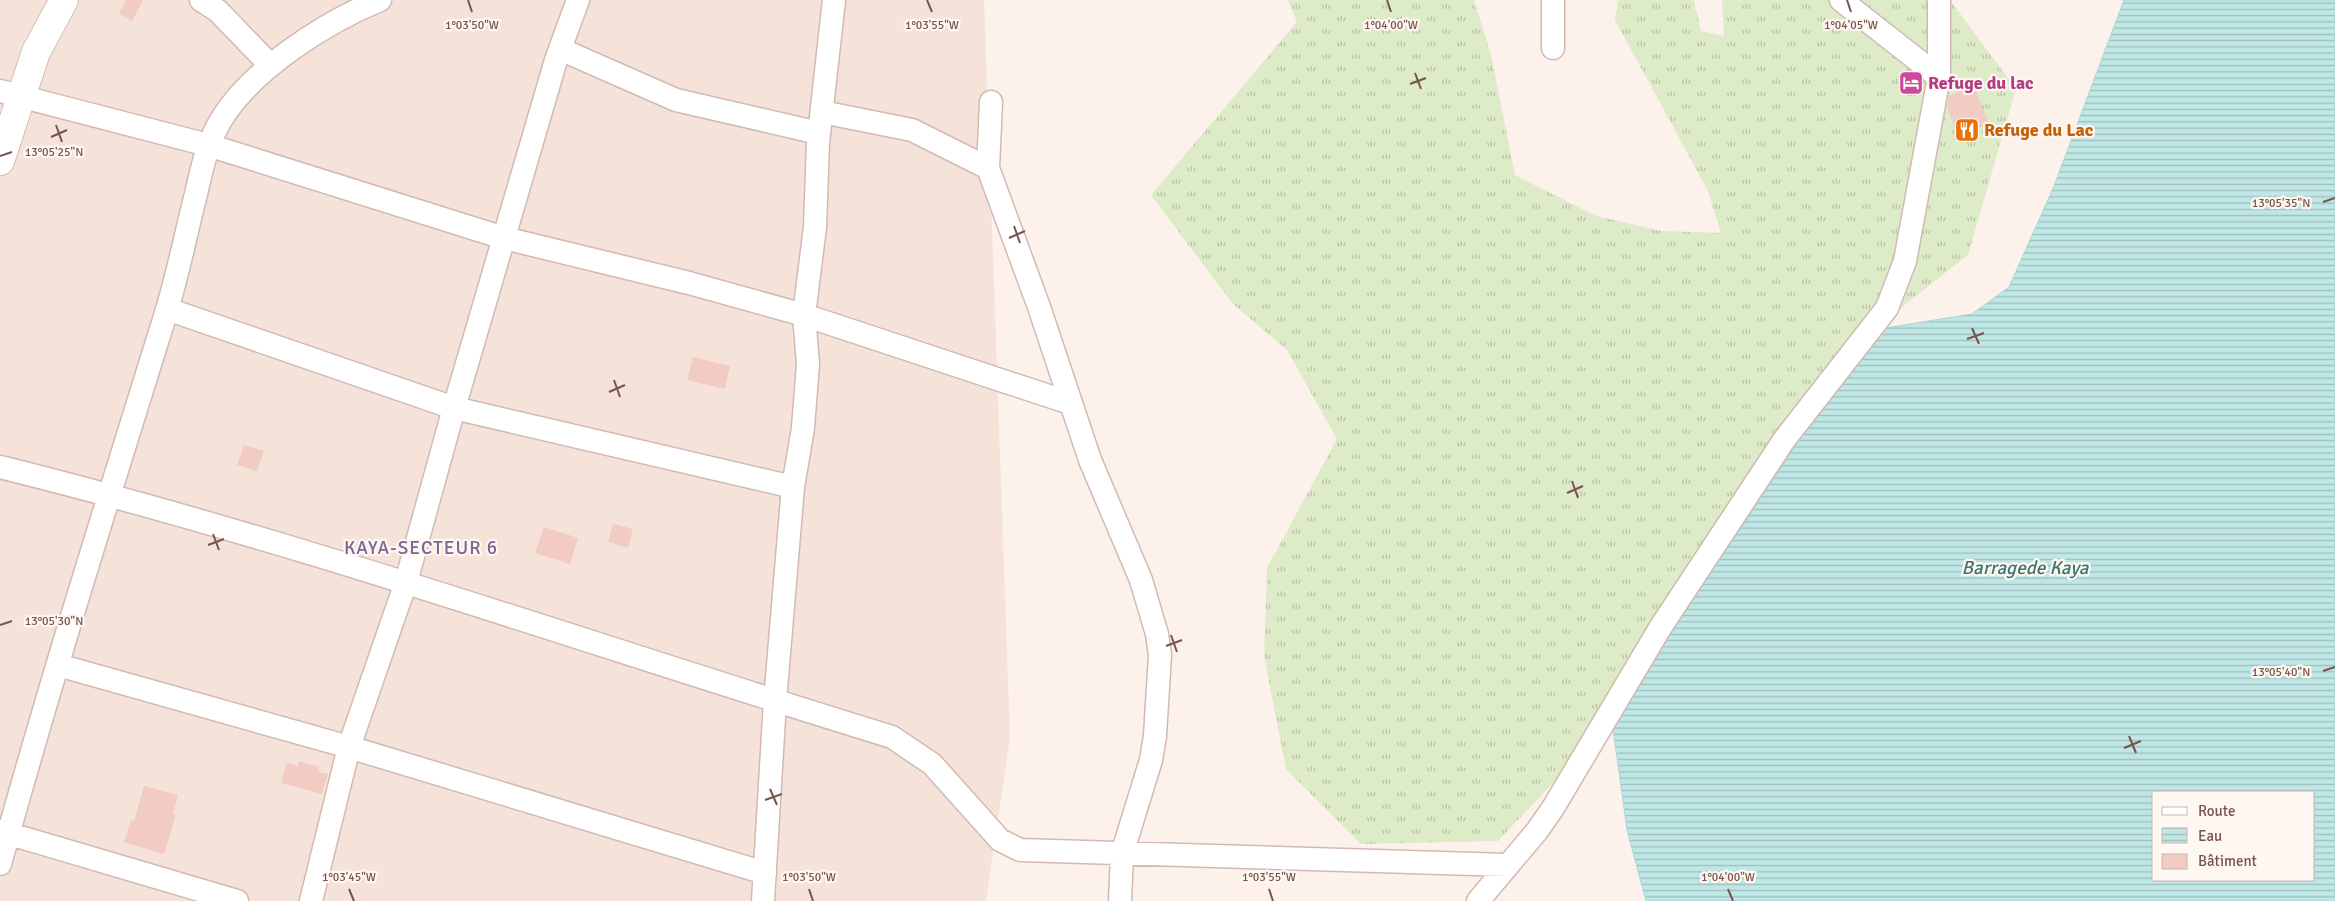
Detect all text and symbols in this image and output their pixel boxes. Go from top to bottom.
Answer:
text: 1°03'50"W [445,18,499,33]
text: 1°03'55"W [905,18,959,33]
text: 1°04'00"W [1364,18,1418,33]
text: 1°04'05"W [1824,18,1878,33]
hotel icon: Refuge du lac [1898,70,1924,96]
place label: Refuge du lac [1928,72,2034,94]
restaurant icon: Refuge du Lac [1954,117,1980,143]
place label: Refuge du Lac [1984,119,2094,141]
text: 13°05'25"N [25,145,83,160]
text: 13°05'35"N [2252,196,2310,211]
district label: KAYA-SECTEUR 6 [344,536,498,560]
water label: Barragede Kaya [1962,556,2090,580]
text: 13°05'30"N [25,614,83,629]
text: 13°05'40"N [2252,665,2310,680]
legend [2152,791,2315,881]
text: Route [2198,802,2235,820]
text: Eau [2198,827,2222,845]
text: Bâtiment [2198,852,2257,870]
text: 1°03'45"W [322,870,376,885]
text: 1°03'50"W [782,870,836,885]
text: 1°03'55"W [1242,870,1296,885]
text: 1°04'00"W [1701,870,1755,885]

